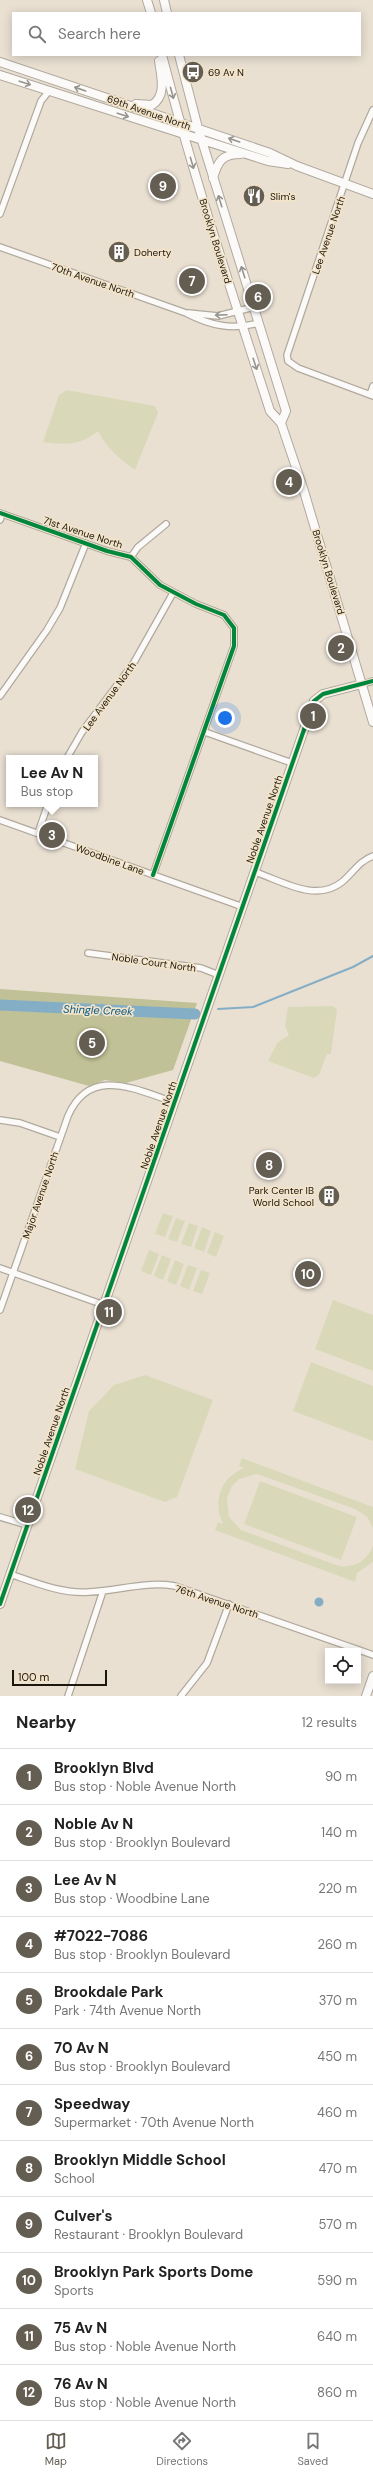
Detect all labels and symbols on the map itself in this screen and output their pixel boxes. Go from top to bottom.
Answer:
bus stop icon: 69 Av N [180,59,206,85]
place label: 69 Av N [208,66,244,79]
one-way arrow [18,80,31,87]
one-way arrow [75,84,87,92]
one-way arrow [168,86,176,99]
street label: 69th Avenue North [105,92,193,133]
one-way arrow [117,112,130,119]
one-way arrow [228,136,240,144]
one-way arrow [189,156,196,169]
pin: 9 [150,171,176,201]
restaurant icon: Slim's [241,183,267,209]
place label: Slim's [270,190,295,203]
one-way arrow [216,194,223,207]
street label: Lee Avenue North [309,194,348,276]
street label: Brooklyn Boulevard [196,197,235,285]
building icon: Doherty [106,239,132,265]
place label: Doherty [134,246,172,259]
street label: 70th Avenue North [49,260,136,301]
pin: 7 [179,266,205,296]
one-way arrow [239,266,246,279]
pin: 6 [245,282,271,312]
one-way arrow [214,311,227,319]
one-way arrow [252,358,259,371]
pin: 4 [276,467,302,497]
street label: 71st Avenue North [41,514,124,552]
street label: Brooklyn Boulevard [309,528,348,616]
pin: 2 [328,633,354,663]
street label: Lee Avenue North [80,659,139,733]
pin: 1 [300,701,326,731]
your location [215,708,235,728]
street label: Noble Avenue North [243,773,286,865]
pin: 3 [39,820,65,850]
street label: Woodbine Lane [74,841,146,878]
street label: Noble Court North [111,950,197,975]
water label: Shingle Creek [63,1002,133,1018]
pin: 5 [79,1028,105,1058]
street label: Noble Avenue North [137,1079,180,1171]
street label: Major Avenue North [19,1150,62,1240]
pin: 8 [256,1150,282,1180]
building icon: Park Center IB World School [316,1183,342,1209]
place label: Park Center IB World School [249,1184,314,1209]
pin: 10 [295,1259,321,1289]
pin: 11 [96,1297,122,1327]
street label: Noble Avenue North [30,1385,73,1477]
pin: 12 [15,1495,41,1525]
street label: 76th Avenue North [174,1582,260,1621]
scale bar [12,1668,107,1687]

